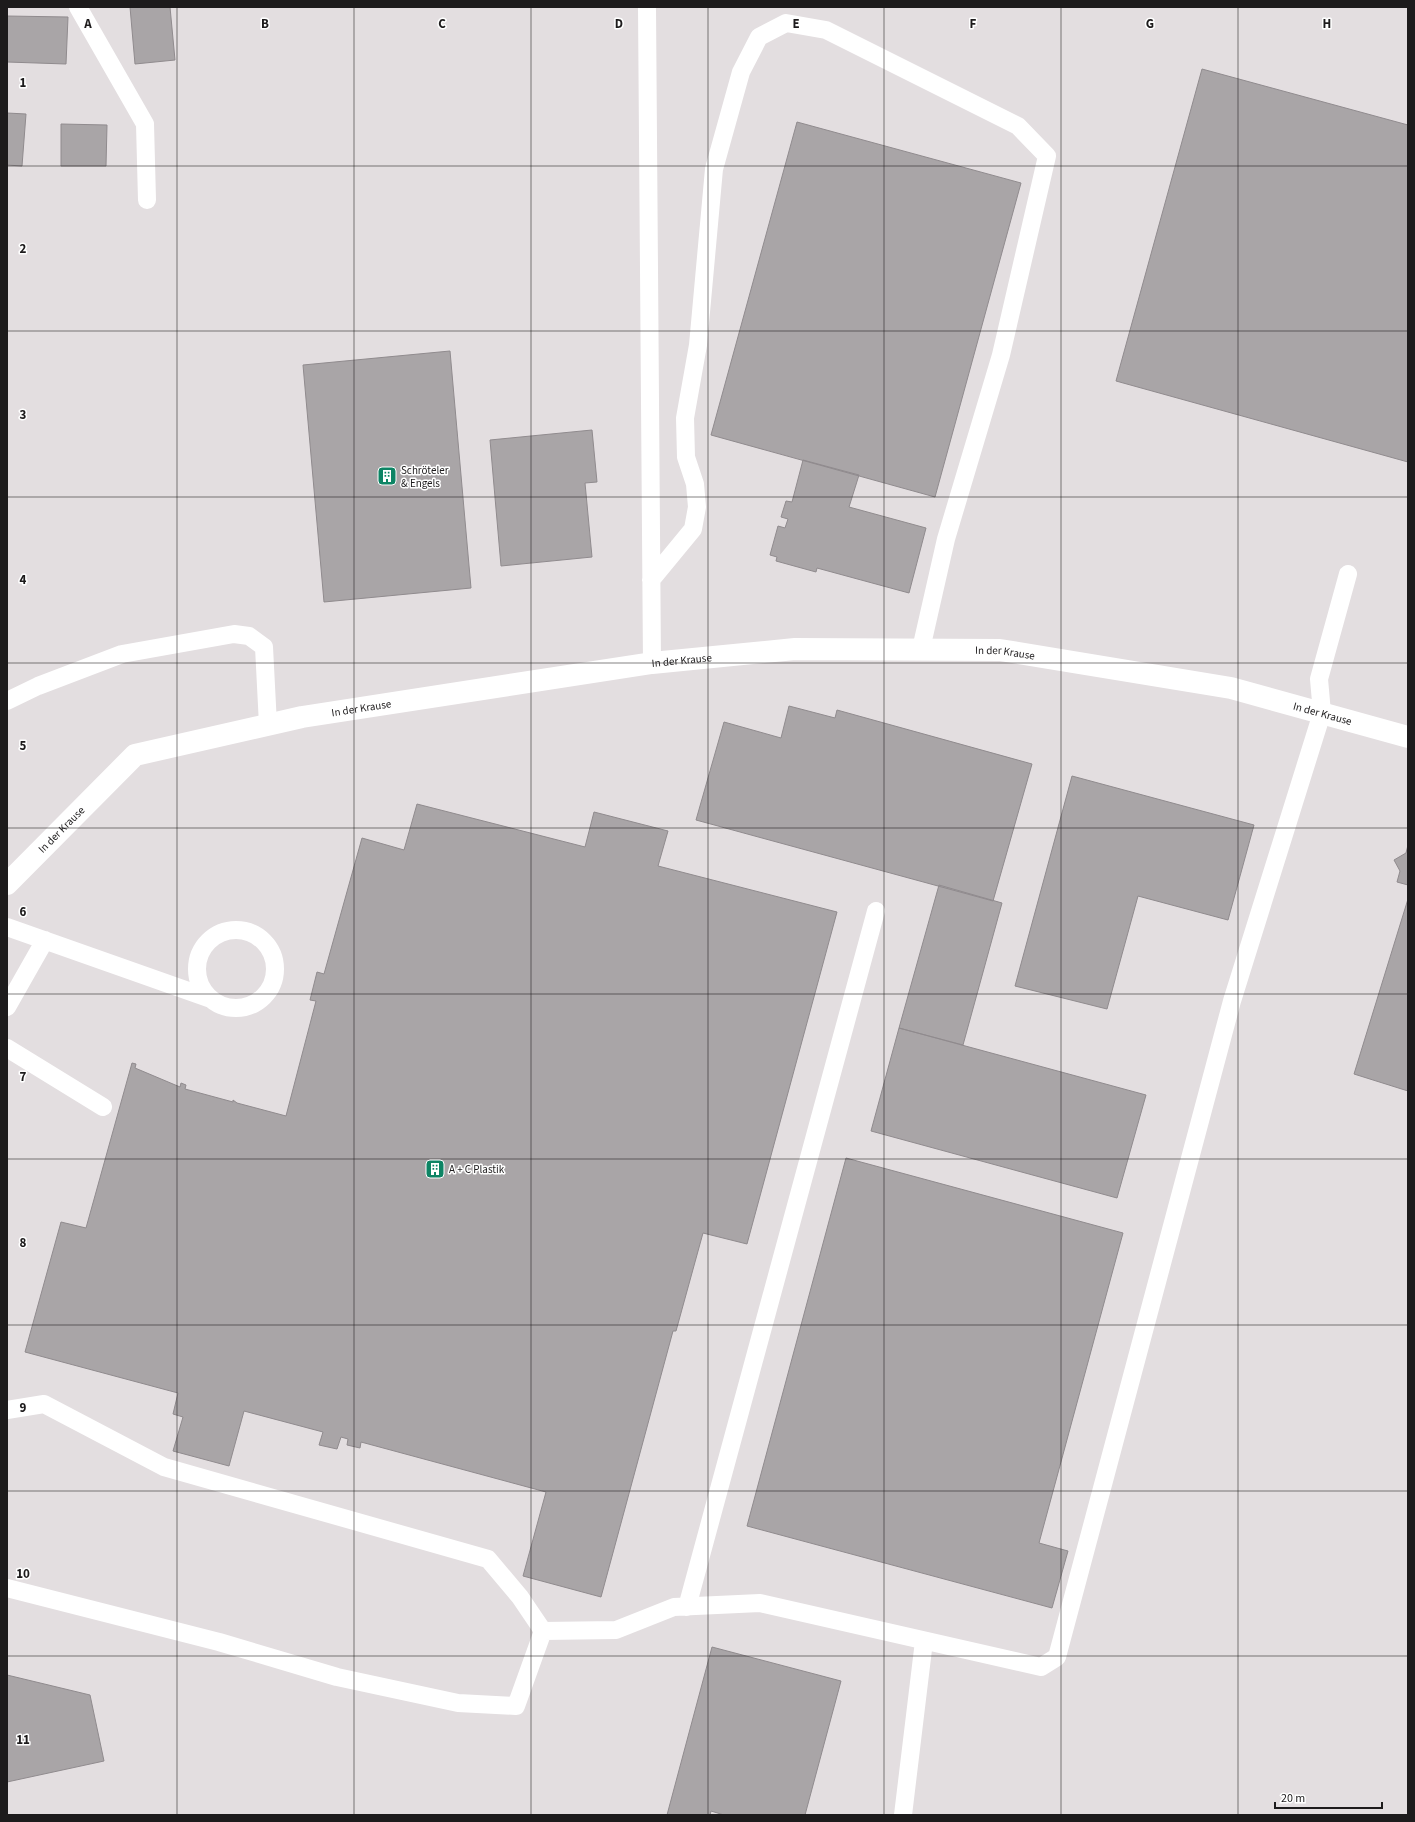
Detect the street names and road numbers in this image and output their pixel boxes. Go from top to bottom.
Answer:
street label: In der Krause [975,642,1037,663]
street label: In der Krause [651,650,713,670]
street label: In der Krause [330,696,393,720]
street label: In der Krause [1292,698,1354,729]
street label: In der Krause [35,802,88,856]

